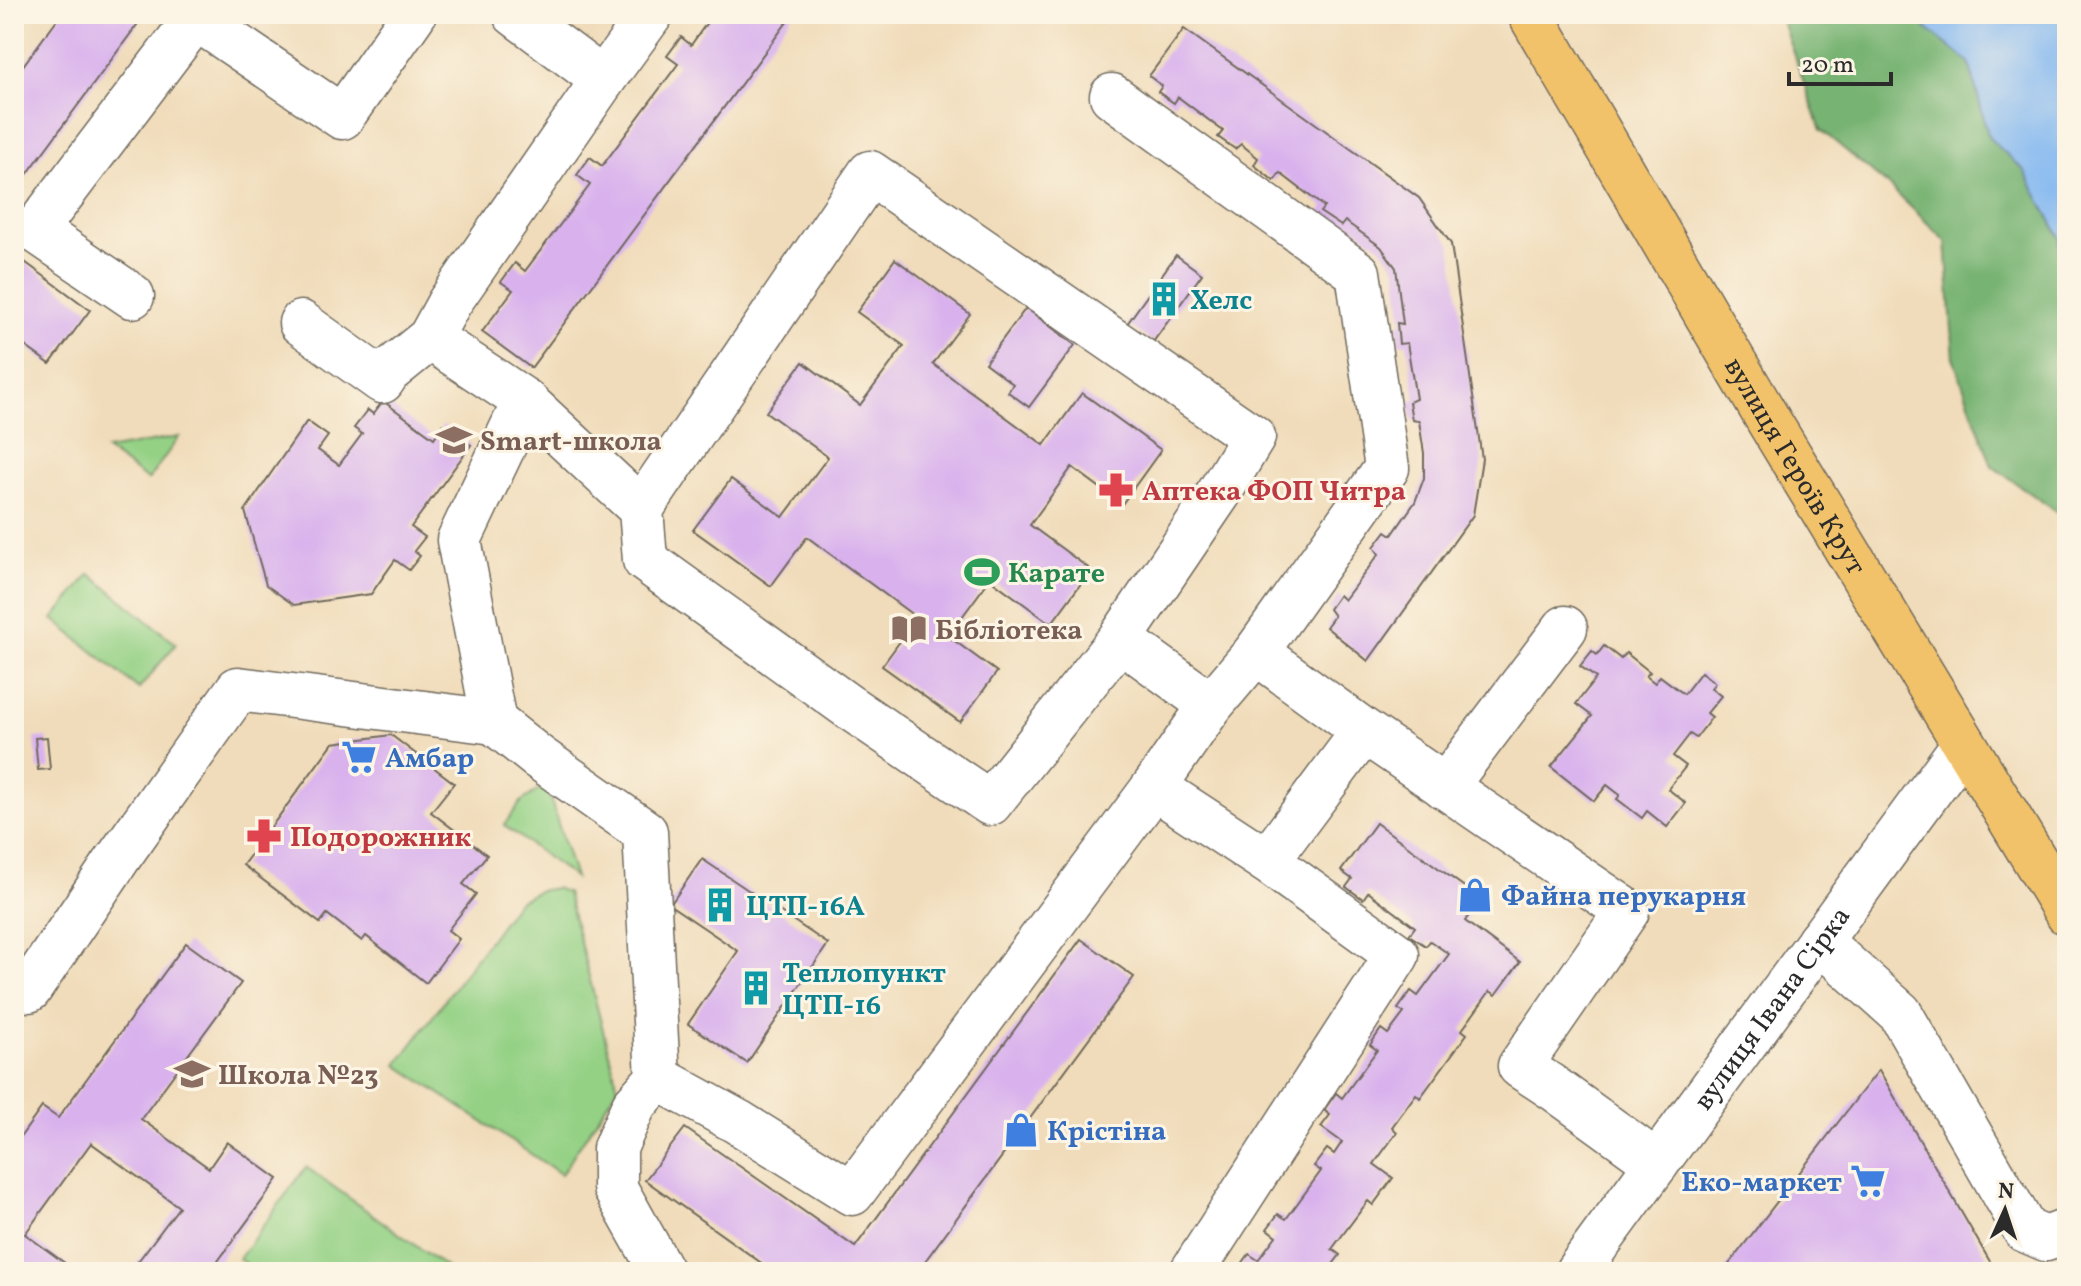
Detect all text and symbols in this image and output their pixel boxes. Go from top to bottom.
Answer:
scale bar [1789,36,1891,86]
text: 20 m [1801,49,1854,83]
building icon: Хелс [1145,280,1183,318]
place label: Хелс [1190,282,1252,321]
street label: вулиця Героїв Крут [1714,351,1875,583]
school or university icon: Smart-школа [435,421,473,459]
place label: Smart-школа [480,423,662,462]
pharmacy icon: Аптека ФОП Читра [1097,471,1135,509]
place label: Аптека ФОП Читра [1142,473,1406,512]
sports icon: Карате [963,553,1001,591]
place label: Карате [1008,555,1105,594]
library icon: Бібліотека [890,610,928,648]
place label: Бібліотека [935,612,1083,651]
supermarket icon: Амбар [340,738,378,776]
place label: Амбар [385,740,474,779]
pharmacy icon: Подорожник [245,817,283,855]
place label: Подорожник [290,819,472,858]
shop icon: Файна перукарня [1456,876,1494,914]
place label: Файна перукарня [1501,878,1746,917]
building icon: ЦТП-16А [701,886,739,924]
place label: ЦТП-16А [746,888,865,927]
street label: вулиця Івана Сірка [1685,899,1861,1119]
place label: Теплопункт ЦТП-16 [782,955,946,1026]
building icon: Теплопункт ЦТП-16 [737,969,775,1007]
school or university icon: Школа №23 [173,1055,211,1093]
place label: Школа №23 [218,1057,378,1096]
shop icon: Крістіна [1002,1111,1040,1149]
place label: Крістіна [1047,1113,1166,1152]
supermarket icon: Еко-маркет [1849,1162,1887,1200]
place label: Еко-маркет [1681,1164,1843,1203]
north arrow [1965,1170,2045,1250]
text: N [1997,1177,2015,1208]

